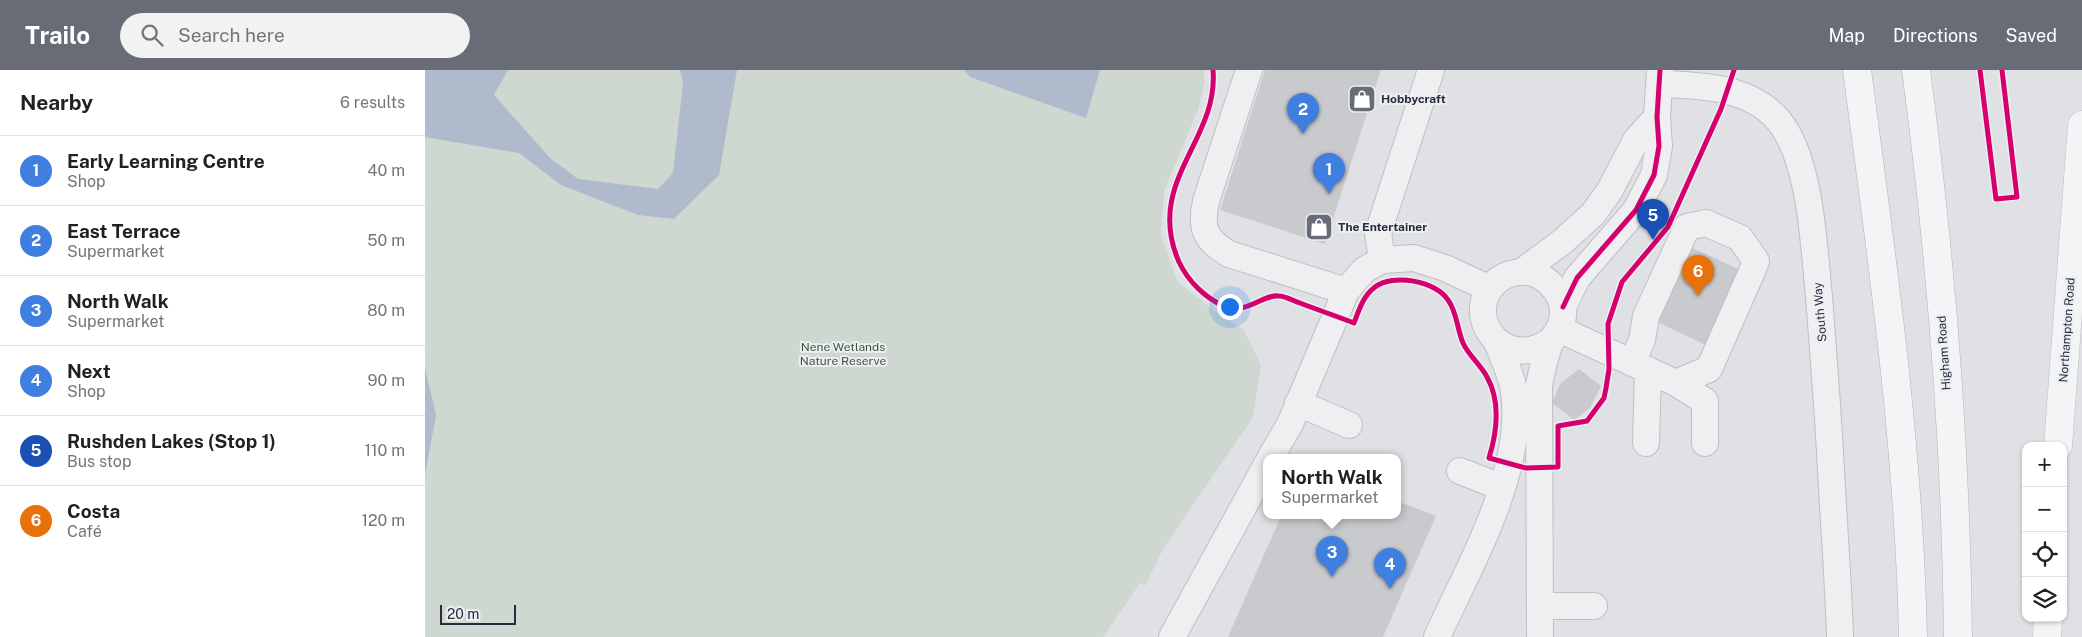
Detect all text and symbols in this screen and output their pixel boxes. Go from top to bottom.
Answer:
search box [120,13,470,58]
text: Trailo [25,21,90,49]
icon: search [138,21,166,49]
text: Search here [178,24,285,46]
text: Map [1828,25,1865,46]
text: Directions [1893,25,1978,46]
text: Saved [2006,25,2057,46]
shop icon: Hobbycraft [1347,84,1377,114]
text: Nearby [20,90,93,115]
place label: Hobbycraft [1381,92,1446,106]
text: 6 results [340,93,405,112]
pin: 2 [1287,93,1319,134]
text: Early Learning Centre [67,150,265,172]
pin: 1 [1313,153,1345,194]
text: 1 [33,161,39,180]
text: 40 m [367,161,405,180]
text: Shop [67,172,106,191]
pin: 5 [1637,199,1669,240]
shop icon: The Entertainer [1304,212,1334,242]
text: East Terrace [67,220,181,242]
place label: The Entertainer [1338,220,1427,234]
text: 2 [31,231,41,250]
text: 50 m [367,231,405,250]
text: Supermarket [67,242,164,261]
pin: 6 [1682,255,1714,296]
street label: Northampton Road [2056,277,2078,383]
street label: South Way [1810,281,1830,342]
text: North Walk [67,290,169,312]
your location [1217,294,1243,320]
text: 3 [31,301,41,320]
text: 80 m [367,301,405,320]
text: Supermarket [67,312,164,331]
street label: Higham Road [1934,315,1954,391]
park label: Nene Wetlands Nature Reserve [800,340,886,368]
text: Next [67,360,111,382]
text: 4 [31,371,41,390]
text: 90 m [368,371,405,390]
text: Shop [67,382,106,401]
text: Rushden Lakes (Stop 1) [67,430,276,452]
text: 5 [31,441,41,460]
text: 110 m [364,441,405,460]
map controls [2022,442,2067,622]
button: + [2022,442,2067,487]
text: Bus stop [67,452,131,471]
popup [1263,454,1401,519]
text: North Walk [1281,466,1383,488]
button: − [2022,487,2067,532]
text: Supermarket [1281,488,1379,507]
text: Costa [67,500,120,522]
text: 6 [31,511,41,530]
text: 120 m [361,511,405,530]
text: Café [67,522,102,541]
button: locate [2022,532,2067,577]
pin: 3 [1316,536,1348,577]
pin: 4 [1374,548,1406,589]
button: layers [2022,577,2067,622]
scale bar [440,602,516,625]
text: 20 m [447,606,479,622]

